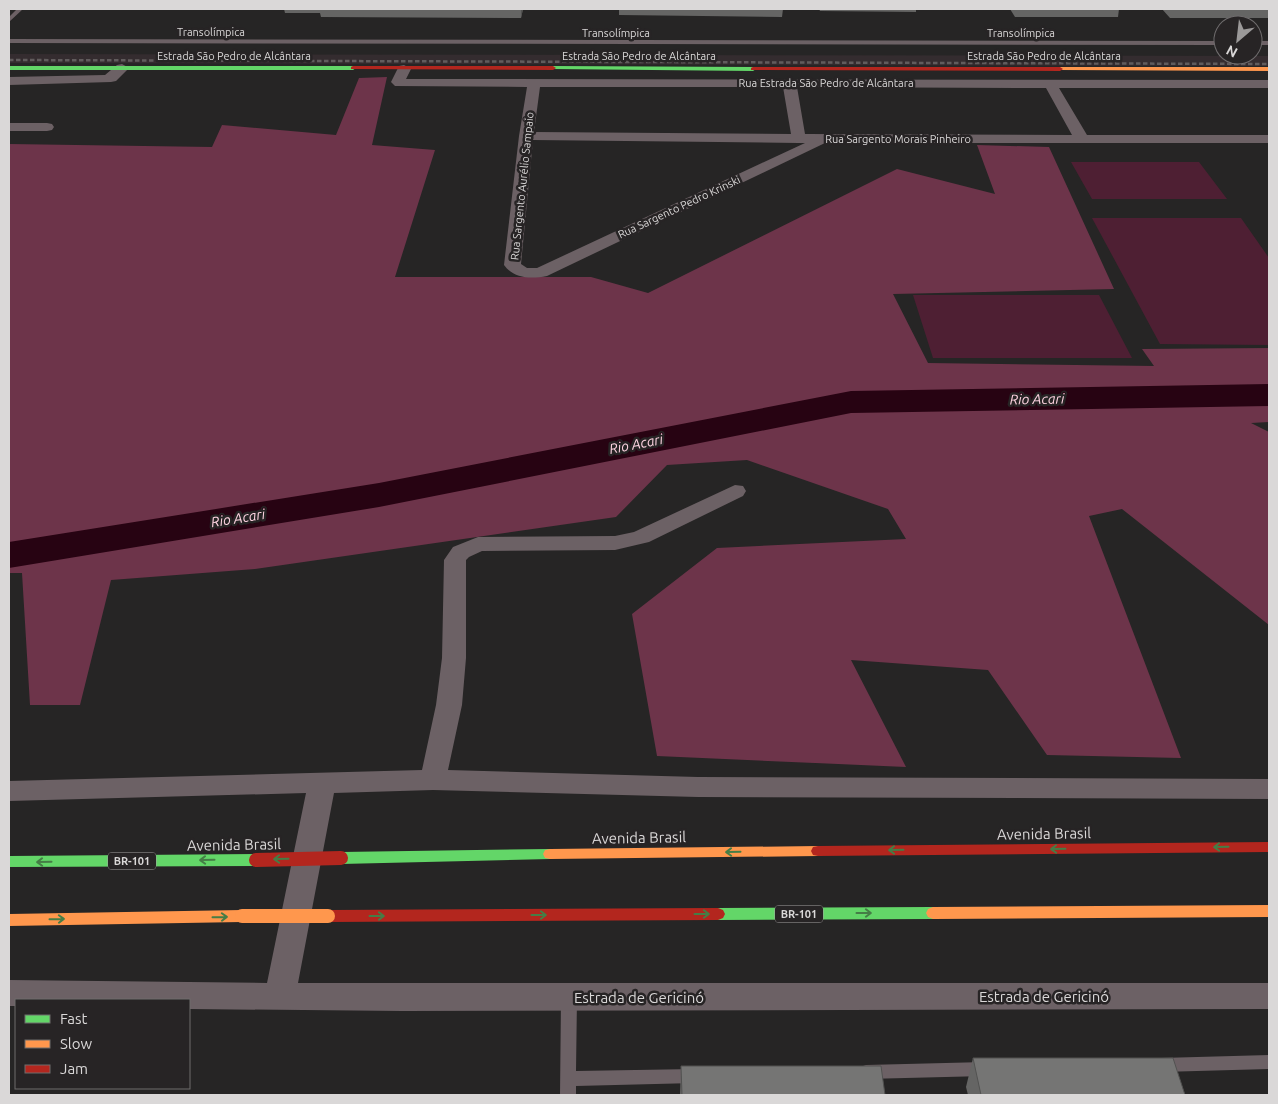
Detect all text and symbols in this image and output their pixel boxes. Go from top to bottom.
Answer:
north arrow [1213,15,1263,65]
street label: Transolímpica [177,26,245,38]
street label: Transolímpica [582,27,650,39]
street label: Transolímpica [987,27,1055,39]
text: N [1224,42,1240,61]
street label: Estrada São Pedro de Alcântara [157,50,311,62]
street label: Estrada São Pedro de Alcântara [562,50,716,62]
street label: Estrada São Pedro de Alcântara [967,50,1121,62]
street label: Rua Estrada São Pedro de Alcântara [738,77,914,89]
street label: Rua Sargento Aurélio Sampaio [508,111,536,261]
street label: Rua Sargento Morais Pinheiro [825,133,971,145]
street label: Rua Sargento Pedro Krinski [616,173,742,241]
water label: Rio Acari [1010,391,1065,407]
water label: Rio Acari [608,431,665,457]
water label: Rio Acari [210,506,267,530]
street label: Avenida Brasil [997,824,1091,843]
street label: Avenida Brasil [592,828,686,847]
street label: Avenida Brasil [187,835,281,854]
one-way arrow [1213,842,1229,852]
one-way arrow [1050,844,1066,854]
one-way arrow [888,846,904,855]
one-way arrow [725,847,742,857]
road number: BR-101 [108,852,156,869]
one-way arrow [273,854,290,864]
one-way arrow [199,855,216,865]
one-way arrow [37,857,53,867]
road number: BR-101 [775,906,823,922]
one-way arrow [856,908,872,918]
one-way arrow [694,909,710,919]
one-way arrow [531,910,547,920]
one-way arrow [368,911,385,921]
one-way arrow [212,912,228,921]
one-way arrow [49,914,65,924]
street label: Estrada de Gericinó [979,988,1109,1005]
street label: Estrada de Gericinó [574,989,704,1006]
legend [15,999,190,1089]
text: Fast [60,1010,88,1027]
text: Slow [60,1035,93,1052]
text: Jam [60,1060,88,1077]

